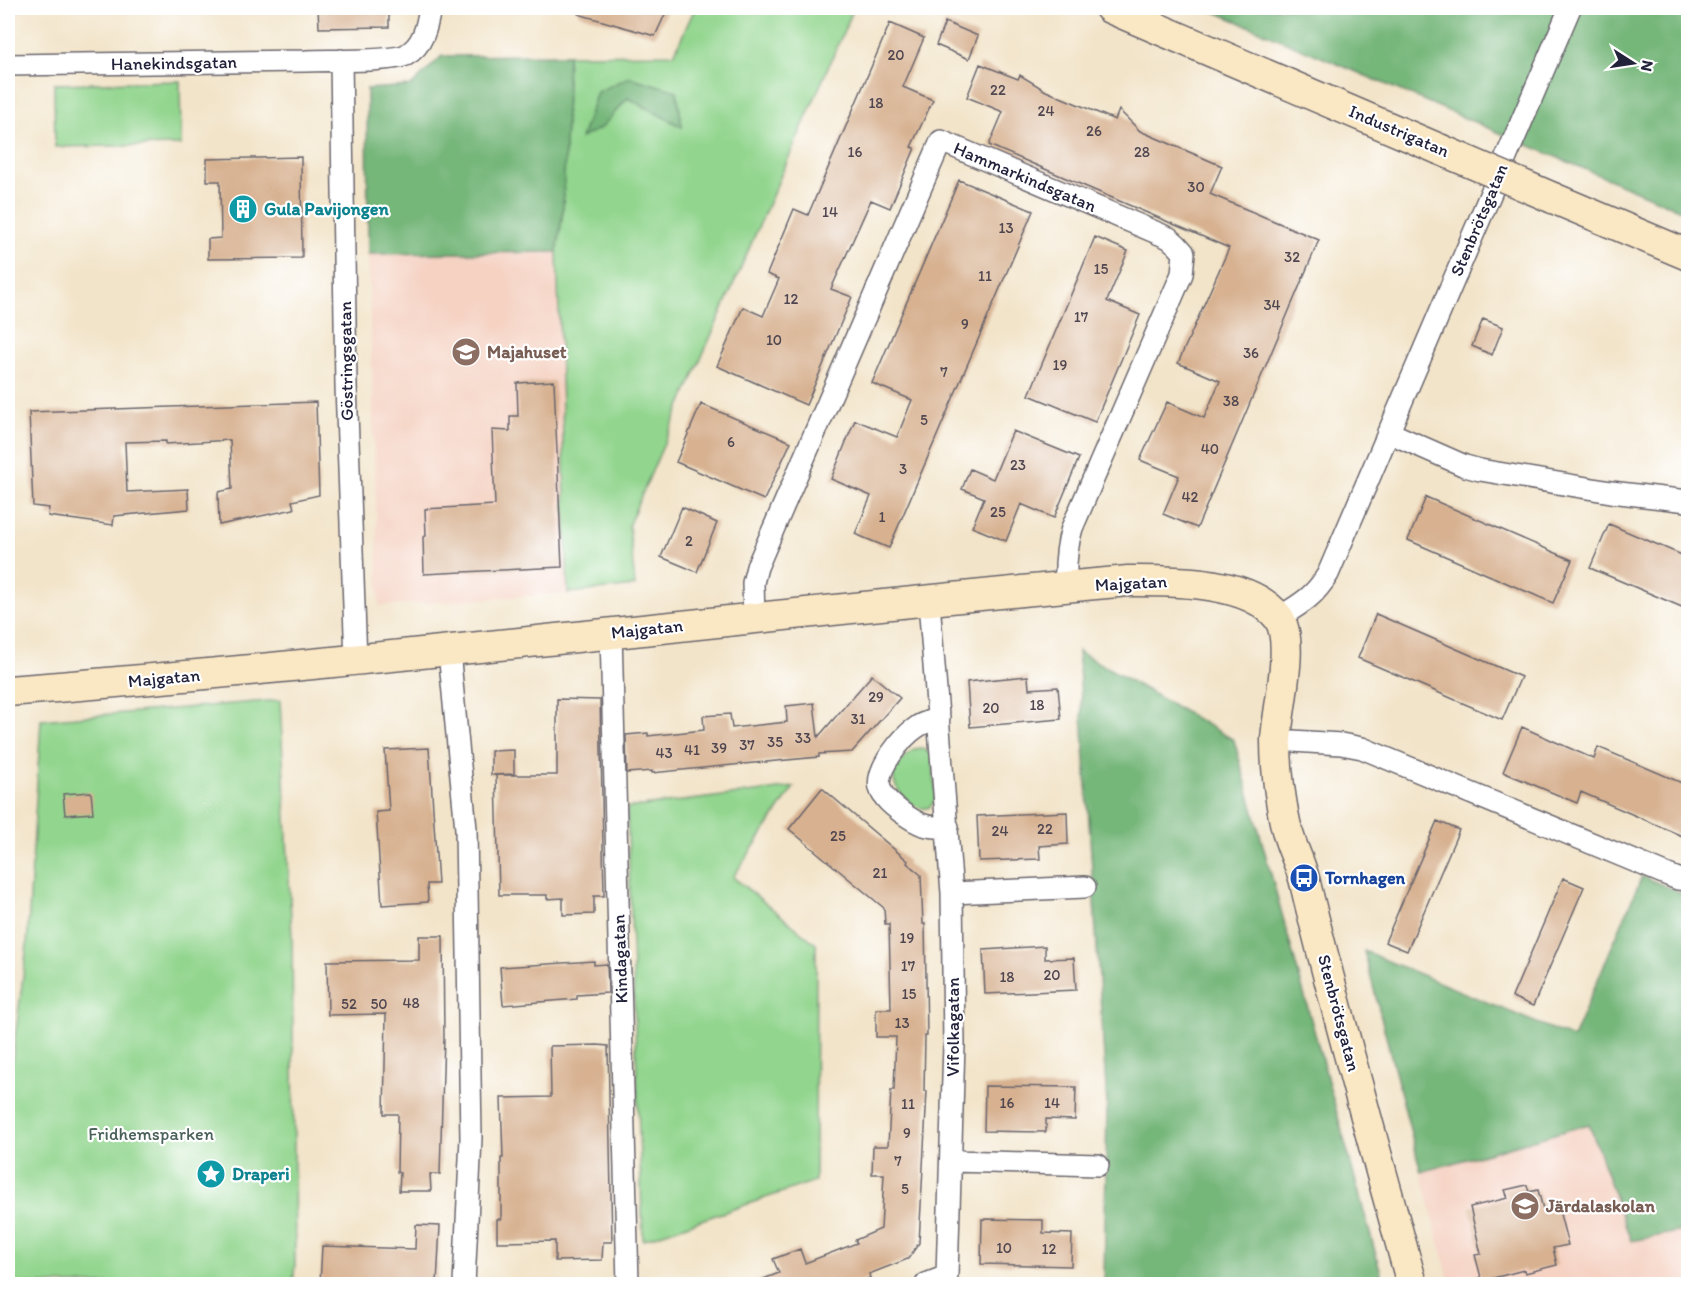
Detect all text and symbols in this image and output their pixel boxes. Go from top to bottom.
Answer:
north arrow [1603,33,1663,93]
house number: 20 [887,46,905,64]
street label: Hanekindsgatan [111,51,238,75]
text: N [1637,59,1658,73]
house number: 22 [990,81,1006,99]
house number: 18 [868,94,884,112]
street label: Industrigatan [1345,100,1453,162]
house number: 24 [1038,102,1054,120]
house number: 26 [1086,122,1102,140]
street label: Hammarkindsgatan [950,137,1100,217]
house number: 16 [848,143,863,161]
house number: 28 [1134,143,1150,161]
street label: Stenbrötsgatan [1445,160,1513,280]
house number: 30 [1187,178,1205,196]
building icon: Gula Pavijongen [227,193,259,225]
place label: Gula Pavijongen [264,198,390,220]
house number: 14 [822,203,838,221]
house number: 13 [998,219,1014,237]
house number: 32 [1284,248,1300,266]
house number: 15 [1094,260,1109,278]
house number: 11 [978,267,992,285]
house number: 12 [784,290,799,308]
house number: 34 [1263,296,1281,314]
street label: Göstringsgatan [334,301,358,421]
house number: 17 [1074,308,1089,326]
house number: 9 [961,315,969,333]
house number: 10 [766,331,782,349]
school or university icon: Majahuset [450,336,482,368]
place label: Majahuset [487,341,567,363]
house number: 36 [1243,344,1259,362]
house number: 19 [1053,356,1068,374]
house number: 7 [940,363,948,381]
house number: 38 [1223,392,1239,410]
house number: 5 [920,411,928,429]
house number: 6 [727,433,735,451]
house number: 40 [1201,440,1219,458]
house number: 23 [1010,456,1026,474]
house number: 3 [899,460,907,478]
house number: 42 [1182,488,1199,506]
house number: 25 [990,503,1006,521]
house number: 1 [879,508,886,526]
house number: 2 [685,532,693,550]
street label: Majgatan [1094,570,1168,596]
street label: Majgatan [610,614,684,644]
street label: Majgatan [127,664,201,692]
house number: 29 [868,688,884,706]
house number: 18 [1029,696,1045,714]
house number: 20 [982,699,1000,717]
house number: 31 [850,710,866,728]
house number: 33 [795,729,811,747]
house number: 35 [767,733,783,751]
house number: 37 [739,736,755,754]
house number: 39 [711,739,727,757]
house number: 41 [684,741,700,759]
house number: 43 [655,744,673,762]
house number: 22 [1037,820,1053,838]
house number: 24 [992,822,1008,840]
house number: 25 [830,827,846,845]
bus stop icon: Tornhagen [1288,862,1320,894]
house number: 21 [873,864,887,882]
place label: Tornhagen [1324,867,1406,889]
street label: Kindagatan [607,914,633,1004]
house number: 19 [900,929,915,947]
street label: Stenbrötsgatan [1313,952,1365,1074]
house number: 17 [901,957,916,975]
house number: 20 [1043,966,1061,984]
house number: 18 [999,968,1015,986]
street label: Vifolkagatan [942,977,964,1077]
house number: 15 [902,985,917,1003]
house number: 48 [402,994,420,1012]
house number: 52 [341,995,357,1013]
house number: 50 [370,995,388,1013]
house number: 13 [894,1014,910,1032]
house number: 16 [1000,1094,1015,1112]
house number: 14 [1044,1094,1060,1112]
house number: 11 [901,1095,915,1113]
park label: Fridhemsparken [88,1123,214,1145]
house number: 9 [903,1124,911,1142]
house number: 7 [894,1152,902,1170]
place icon: Draperi [195,1158,227,1190]
place label: Draperi [232,1163,290,1185]
house number: 5 [901,1180,909,1198]
school or university icon: Järdalaskolan [1509,1190,1541,1222]
place label: Järdalaskolan [1545,1195,1656,1217]
house number: 10 [996,1239,1012,1257]
house number: 12 [1042,1240,1057,1258]

